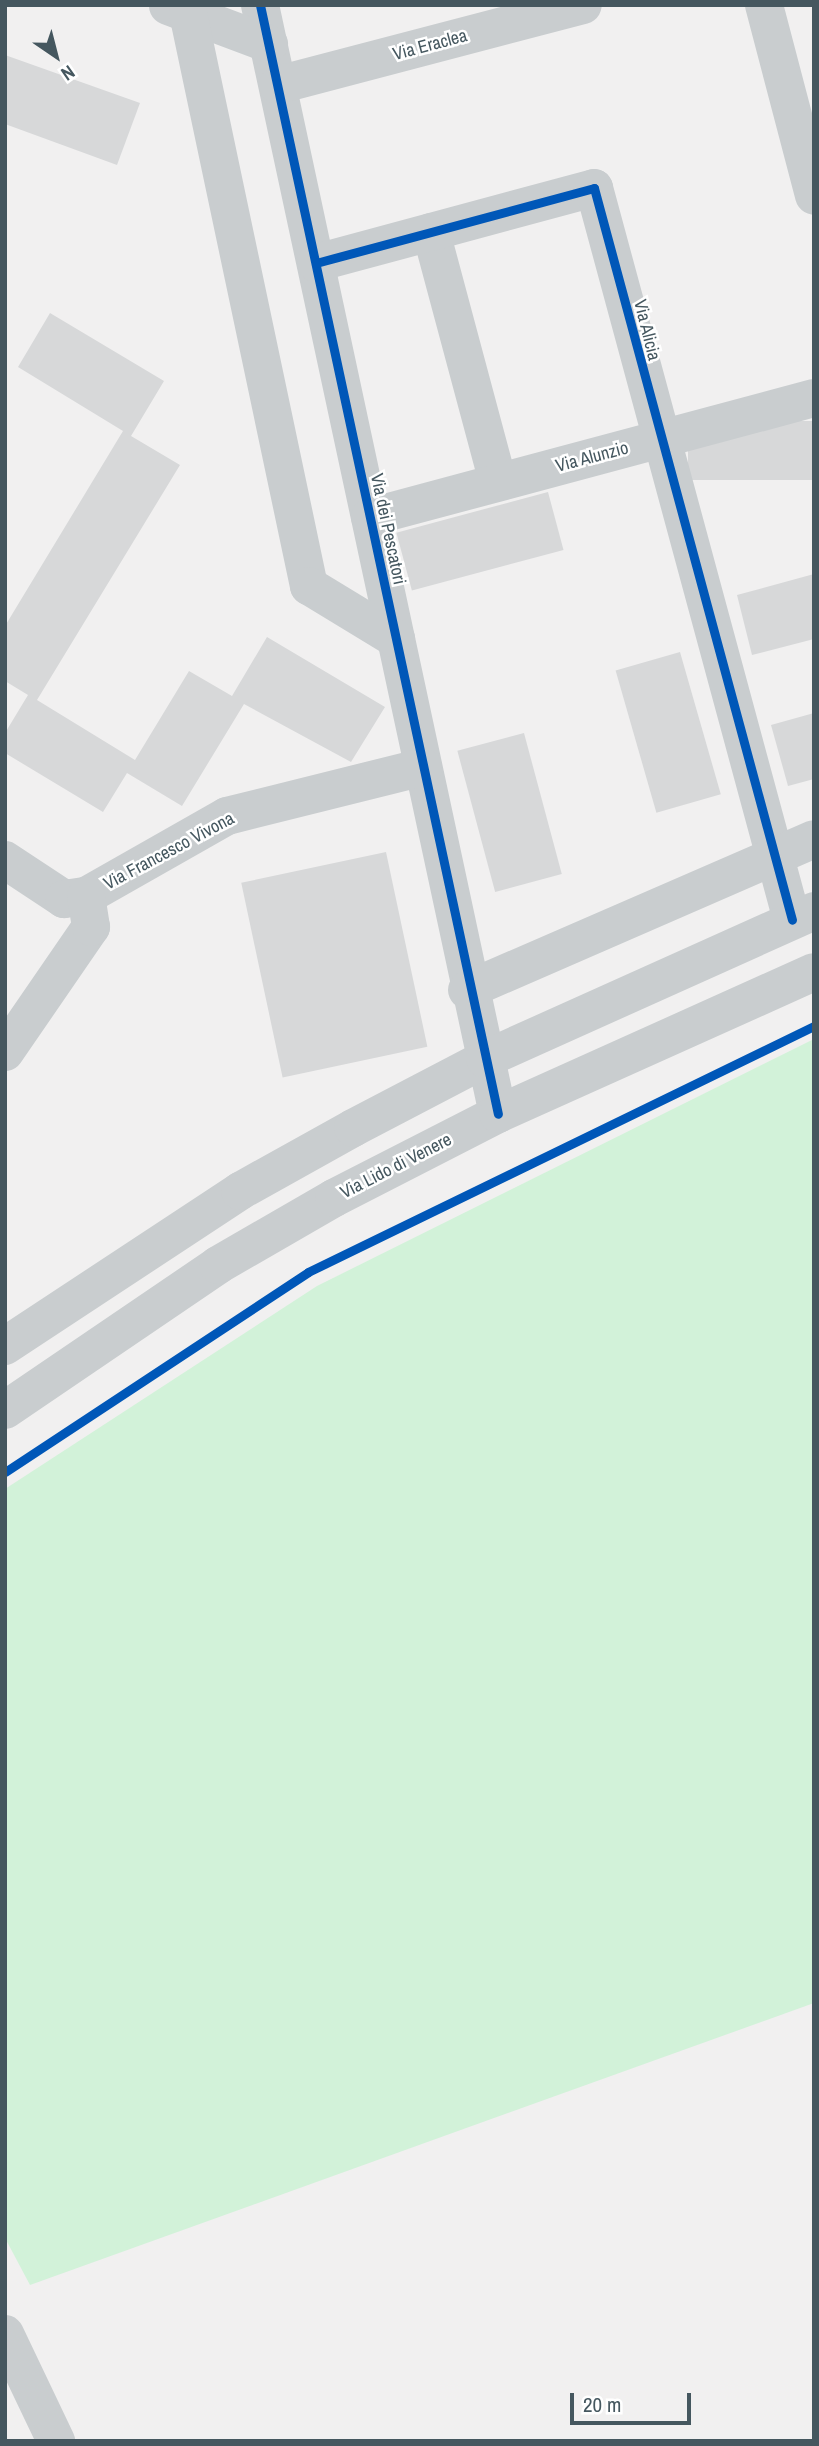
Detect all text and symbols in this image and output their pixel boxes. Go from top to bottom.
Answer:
north arrow [21,21,91,91]
street label: Via Eraclea [390,25,470,65]
text: N [56,59,80,87]
street label: Via Alicia [629,297,665,363]
street label: Via Alunzio [553,437,631,477]
street label: Via dei Pescatori [366,471,410,587]
street label: Via Francesco Vivona [100,807,238,895]
street label: Via Lido di Venere [337,1129,455,1203]
scale bar [574,2380,695,2424]
text: 20 m [583,2390,621,2419]

